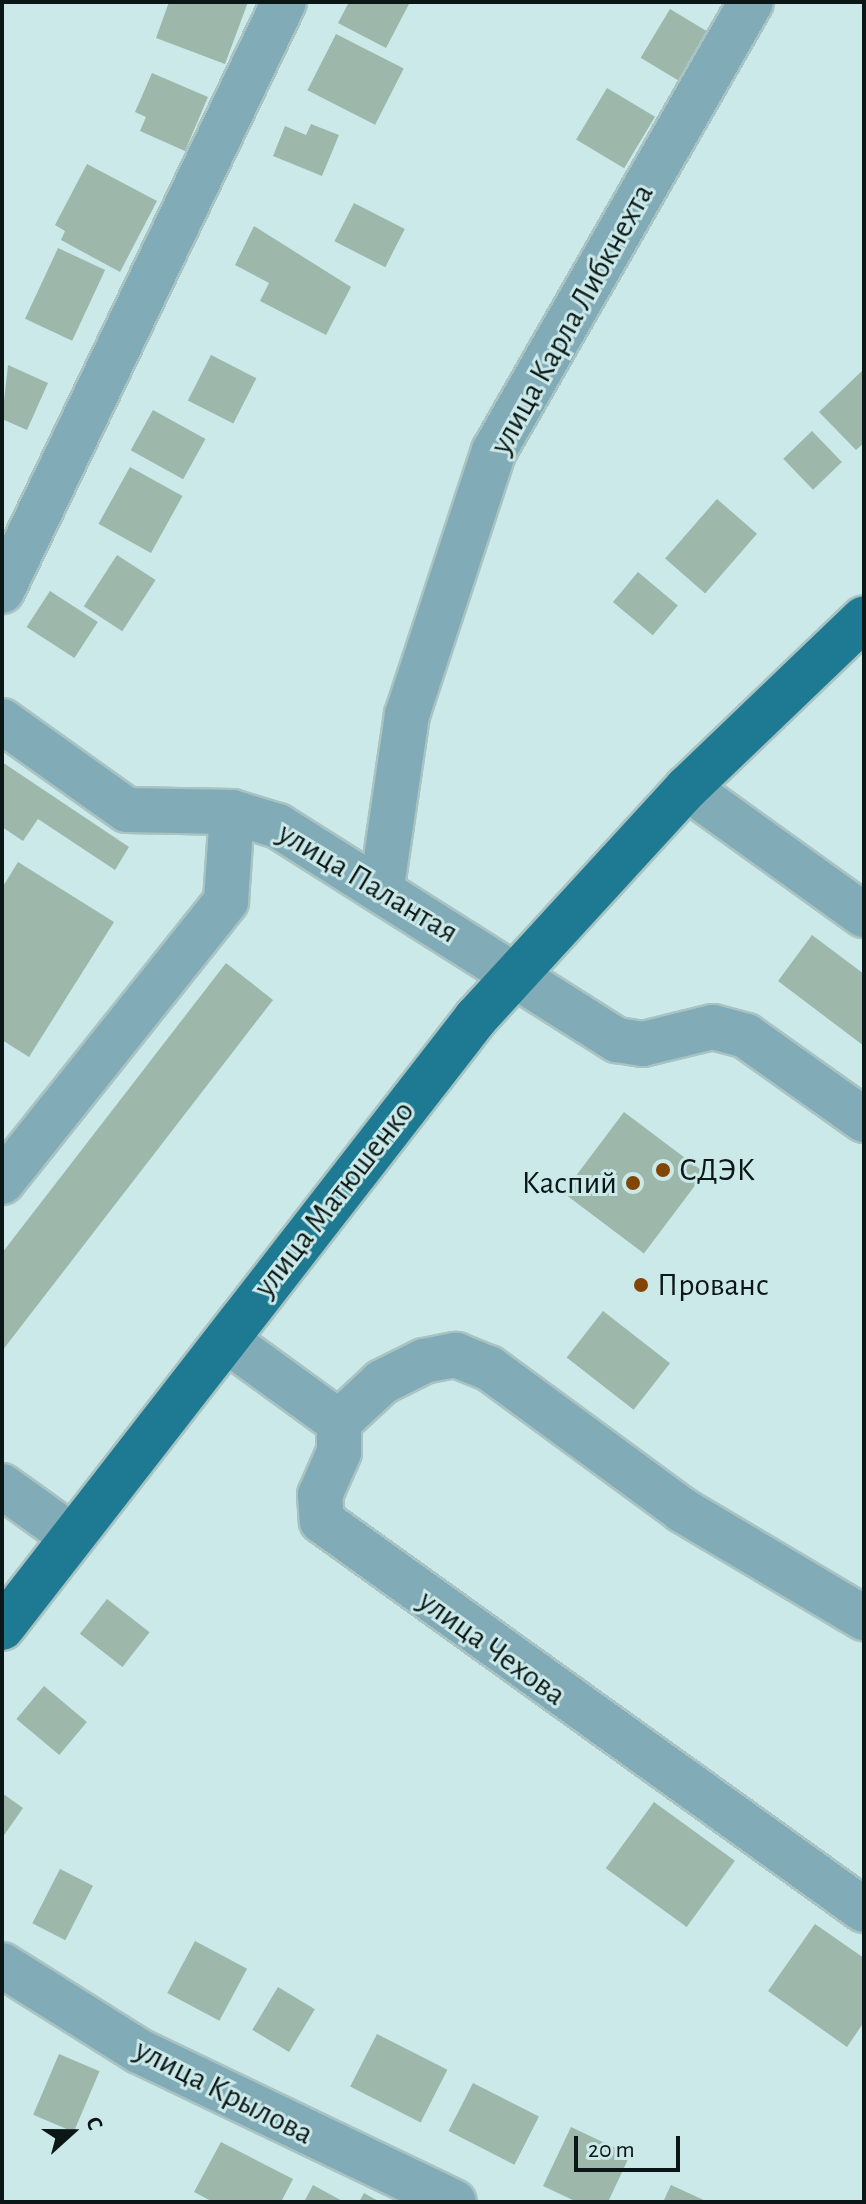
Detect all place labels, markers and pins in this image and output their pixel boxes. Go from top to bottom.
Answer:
place label: СДЭК [679,1151,755,1189]
marker: СДЭК [654,1161,672,1179]
place label: Каспий [521,1164,617,1202]
marker: Каспий [624,1174,642,1192]
place label: Прованс [657,1266,769,1304]
marker: Прованс [632,1276,650,1294]

